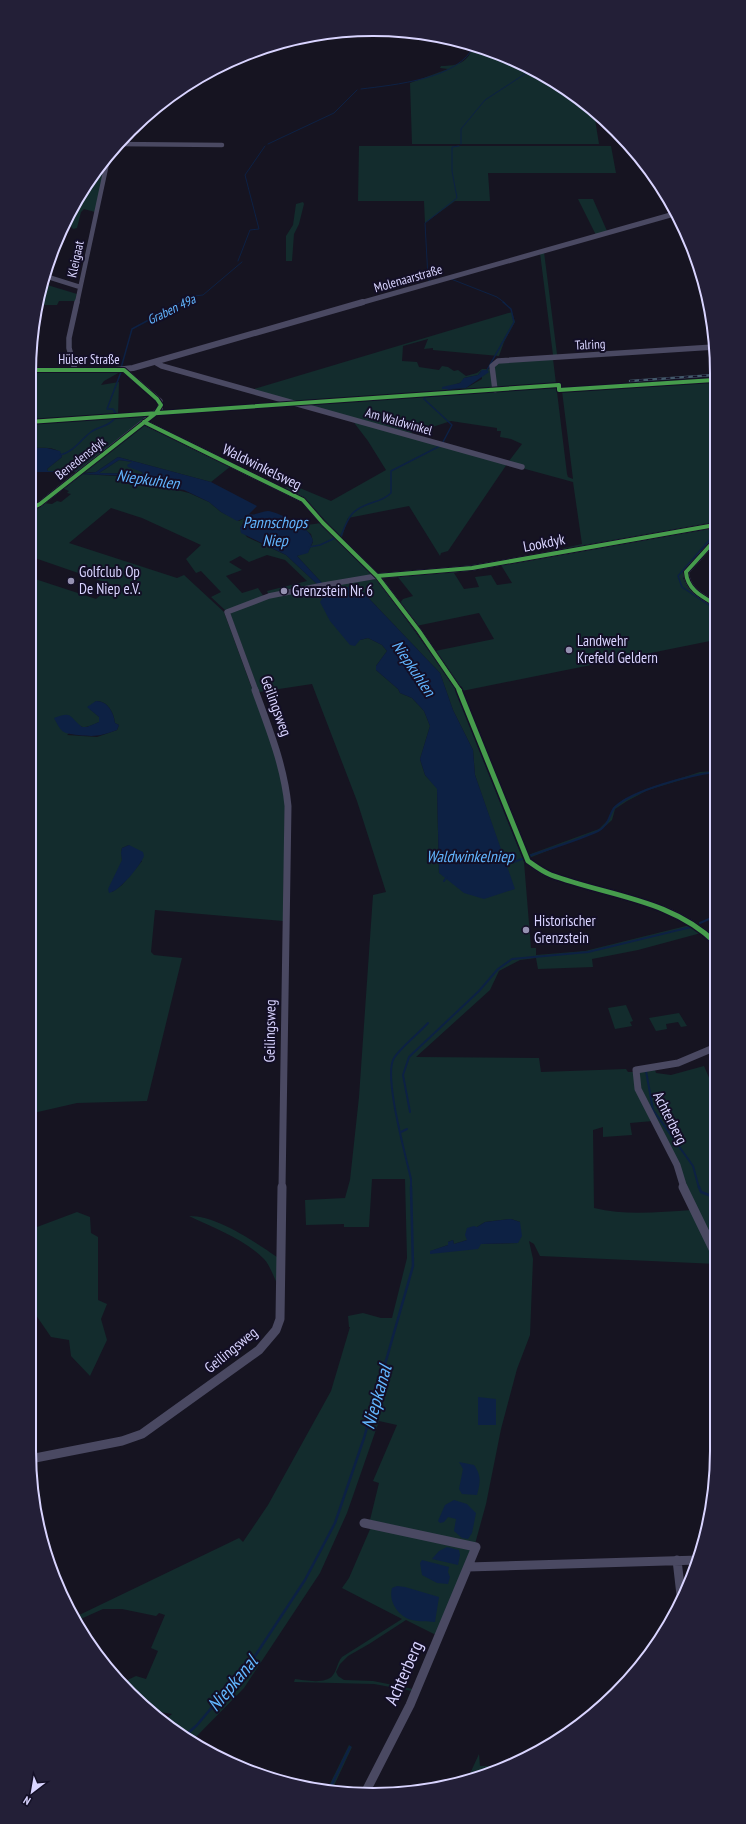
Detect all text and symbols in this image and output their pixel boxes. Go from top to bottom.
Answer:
street label: Kleigaat [63,239,88,279]
street label: Molenaarstraße [372,261,444,296]
water label: Graben 49a [144,290,199,328]
street label: Talring [574,335,606,354]
street label: Hülser Straße [58,351,120,368]
street label: Am Waldwinkel [363,404,434,439]
street label: Benedensdyk [52,433,109,483]
street label: Waldwinkelsweg [219,439,305,494]
water label: Niepkuhlen [115,465,182,493]
water label: Pannschops Niep [243,512,309,550]
street label: Lookdyk [521,529,567,556]
place label: Golfclub Op De Niep e.V. [79,562,141,598]
marker: Golfclub Op De Niep e.V. [66,576,76,586]
place label: Grenzstein Nr. 6 [292,581,373,600]
marker: Grenzstein Nr. 6 [279,586,289,596]
place label: Landwehr Krefeld Geldern [577,631,658,667]
water label: Niepkuhlen [388,636,441,701]
marker: Landwehr Krefeld Geldern [564,645,574,655]
street label: Geilingsweg [257,673,296,739]
water label: Waldwinkelniep [426,846,515,866]
place label: Historischer Grenzstein [534,911,596,947]
marker: Historischer Grenzstein [521,925,531,935]
street label: Geilingsweg [259,999,280,1063]
street label: Achterberg [649,1088,692,1147]
street label: Geilingsweg [200,1322,261,1377]
water label: Niepkanal [355,1361,397,1432]
street label: Achterberg [379,1637,428,1708]
water label: Niepkanal [202,1649,263,1716]
north arrow [12,1772,52,1812]
text: N [21,1793,33,1808]

